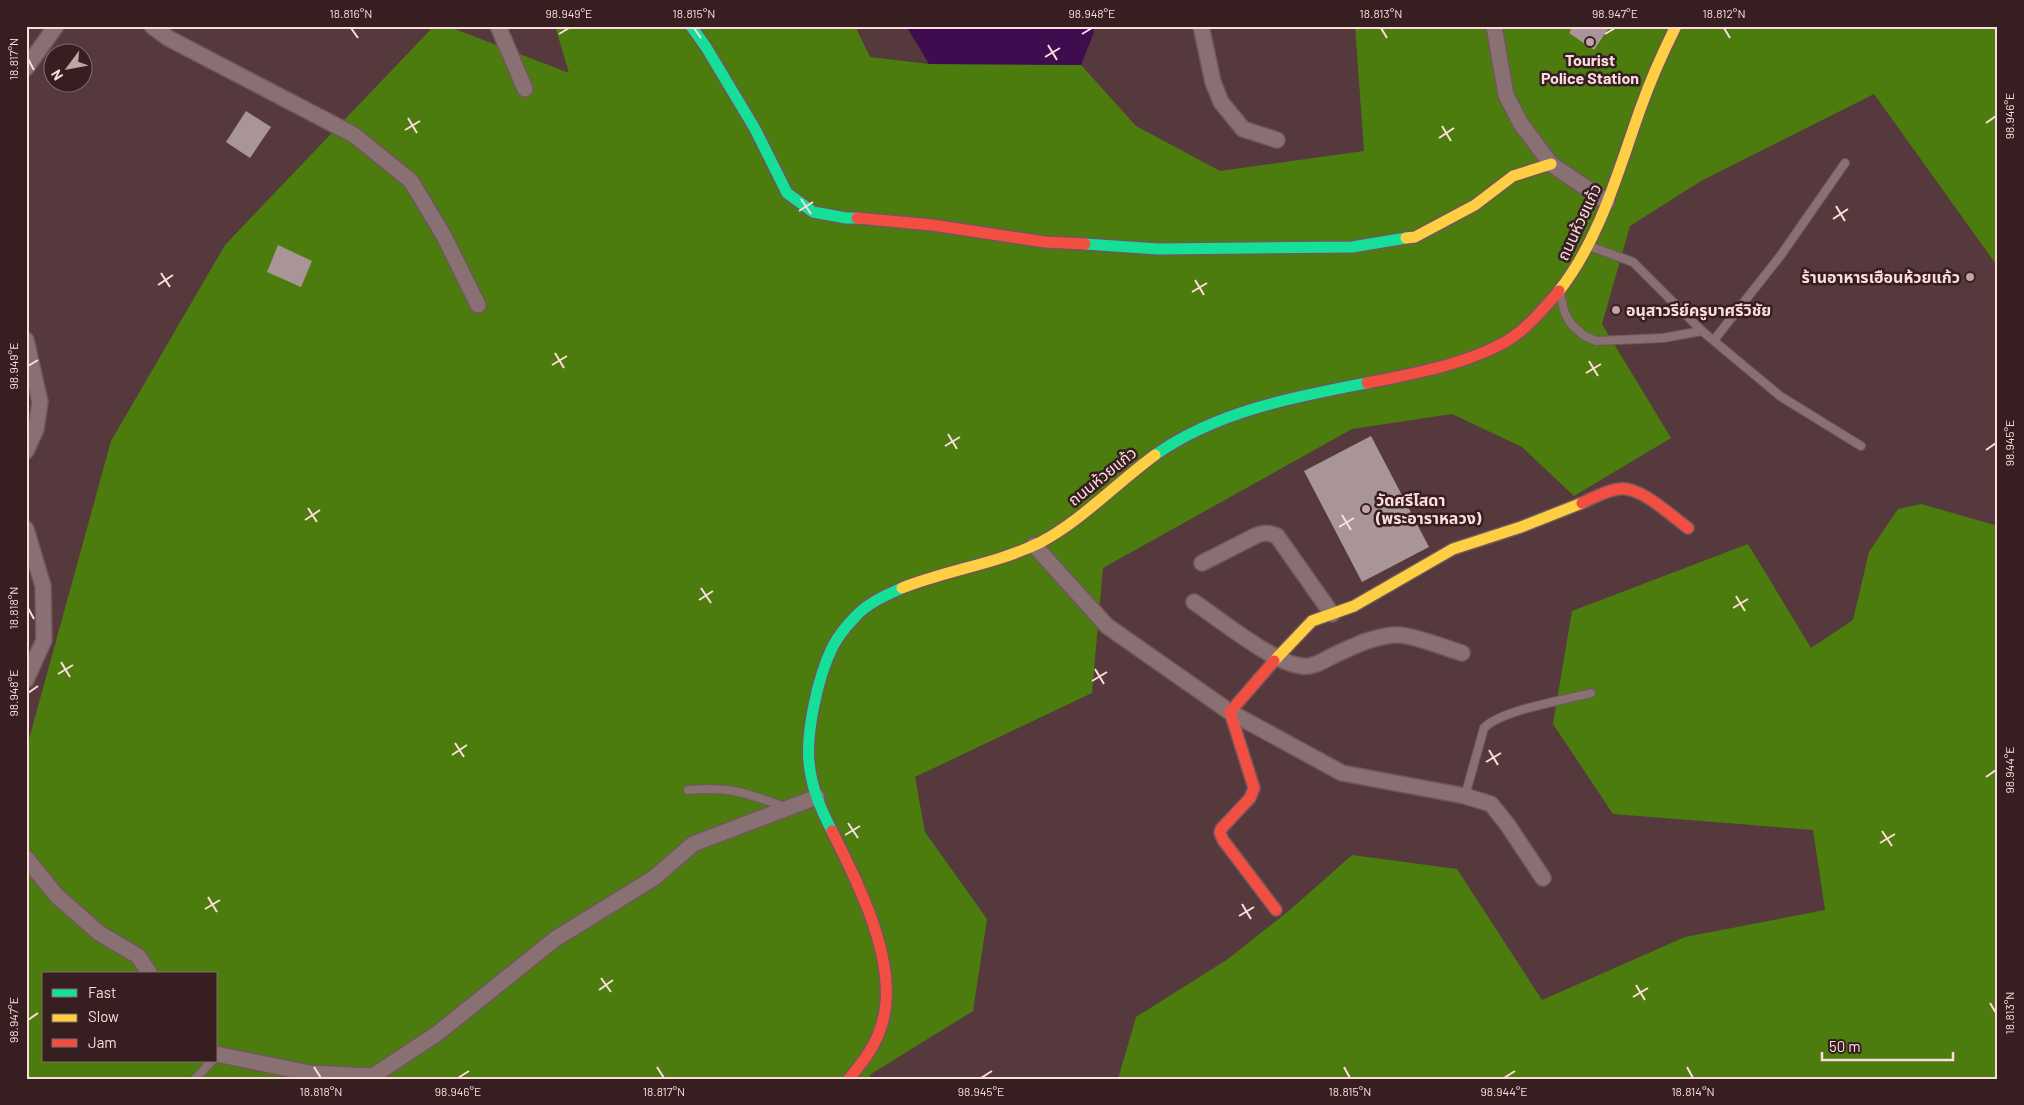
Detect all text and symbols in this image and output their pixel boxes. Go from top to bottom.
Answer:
text: 18.816°N [330,6,372,20]
text: 98.949°E [546,6,592,20]
text: 18.815°N [673,6,715,20]
text: 98.948°E [1069,6,1115,20]
text: 18.813°N [1360,6,1402,20]
text: 98.947°E [1592,6,1638,20]
text: 18.812°N [1702,6,1746,20]
marker: Tourist Police Station [1584,36,1596,48]
text: 18.817°N [6,38,20,80]
north arrow [42,42,92,92]
place label: Tourist Police Station [1541,50,1639,87]
text: N [47,67,66,84]
text: 98.946°E [2002,93,2016,139]
street label: ถนนห้วยแก้ว [1552,180,1605,263]
place label: ร้านอาหารเฮือนห้วยแก้ว [1801,267,1960,286]
marker: ร้านอาหารเฮือนห้วยแก้ว [1964,271,1976,283]
place label: อนุสาวรีย์ครูบาศรีวิชัย [1626,300,1771,321]
marker: อนุสาวรีย์ครูบาศรีวิชัย [1610,304,1622,316]
text: 98.949°E [6,343,20,389]
text: 98.945°E [2002,420,2016,466]
street label: ถนนห้วยแก้ว [1064,442,1140,509]
place label: วัดศรีโสดา (พระอาราหลวง) [1375,490,1482,527]
marker: วัดศรีโสดา (พระอาราหลวง) [1360,503,1372,515]
text: 18.818°N [6,587,20,629]
text: 98.948°E [6,670,20,716]
text: 98.944°E [2002,746,2016,794]
legend [42,972,218,1062]
text: Fast [88,983,116,1001]
text: 18.813°N [2002,992,2016,1034]
text: 98.947°E [6,997,20,1043]
text: Slow [88,1007,119,1025]
scale bar [1822,1030,1953,1062]
text: Jam [88,1033,117,1051]
text: 50 m [1829,1037,1861,1055]
text: 18.818°N [300,1084,342,1098]
text: 98.946°E [435,1084,481,1098]
text: 18.817°N [643,1084,685,1098]
text: 98.945°E [958,1084,1004,1098]
text: 18.815°N [1329,1084,1371,1098]
text: 98.944°E [1480,1084,1528,1098]
text: 18.814°N [1671,1084,1715,1098]

